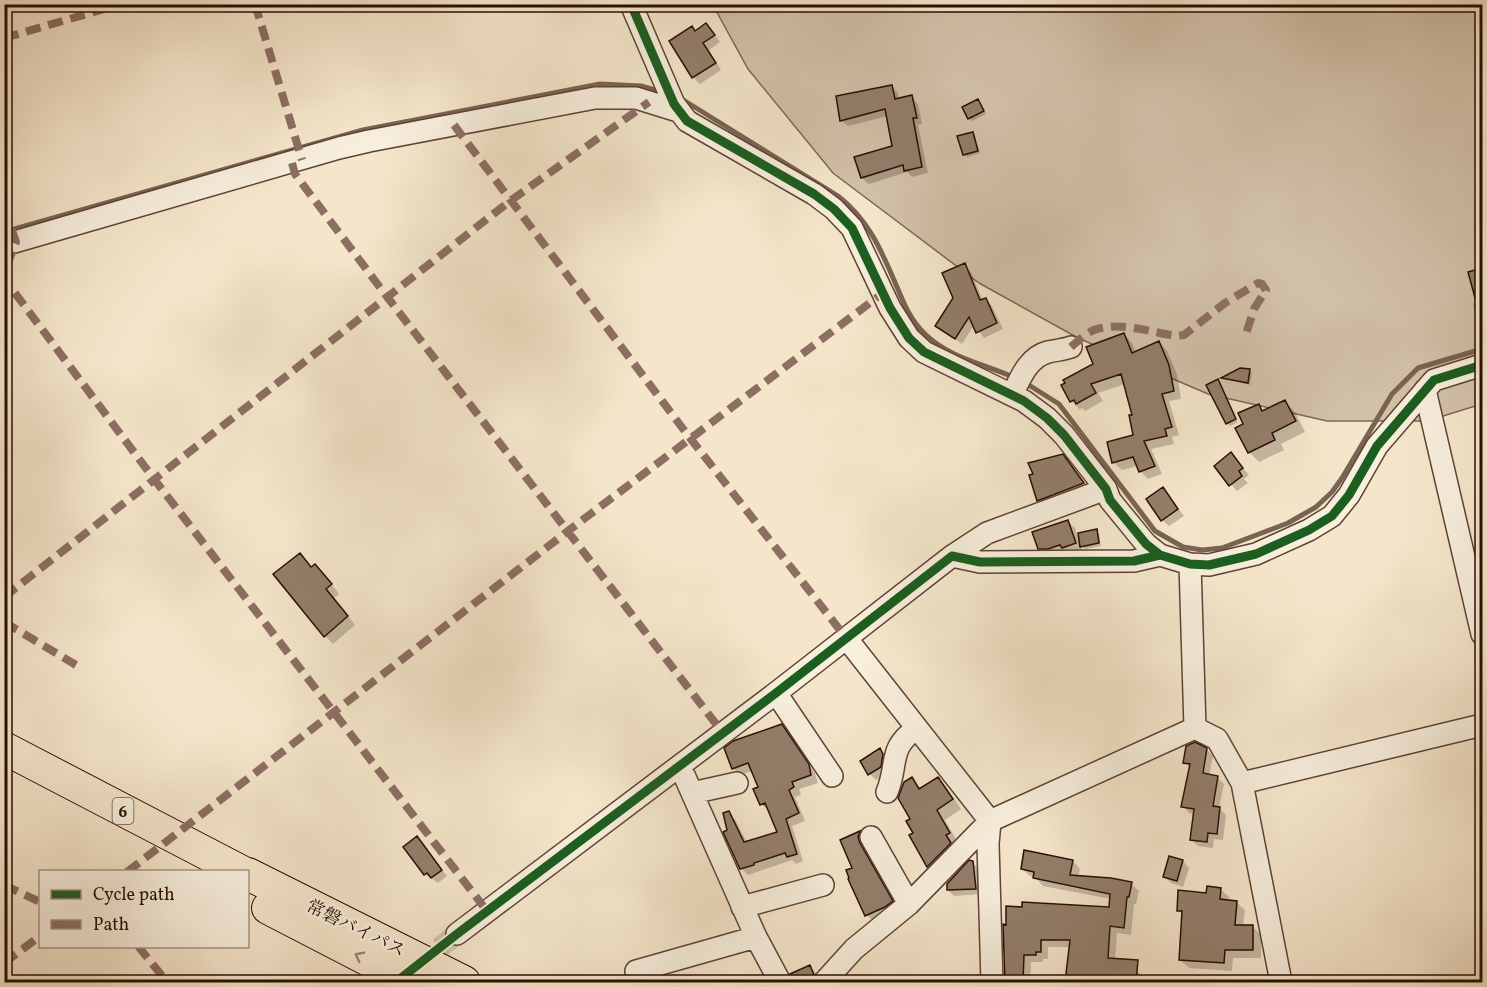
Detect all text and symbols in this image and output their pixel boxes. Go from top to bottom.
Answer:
road number: 6 [112,798,134,824]
legend [39,870,249,948]
text: Cycle path [93,883,175,908]
street label: 常磐バイパス [301,895,409,964]
text: Path [93,913,129,938]
one-way arrow [354,952,365,963]

